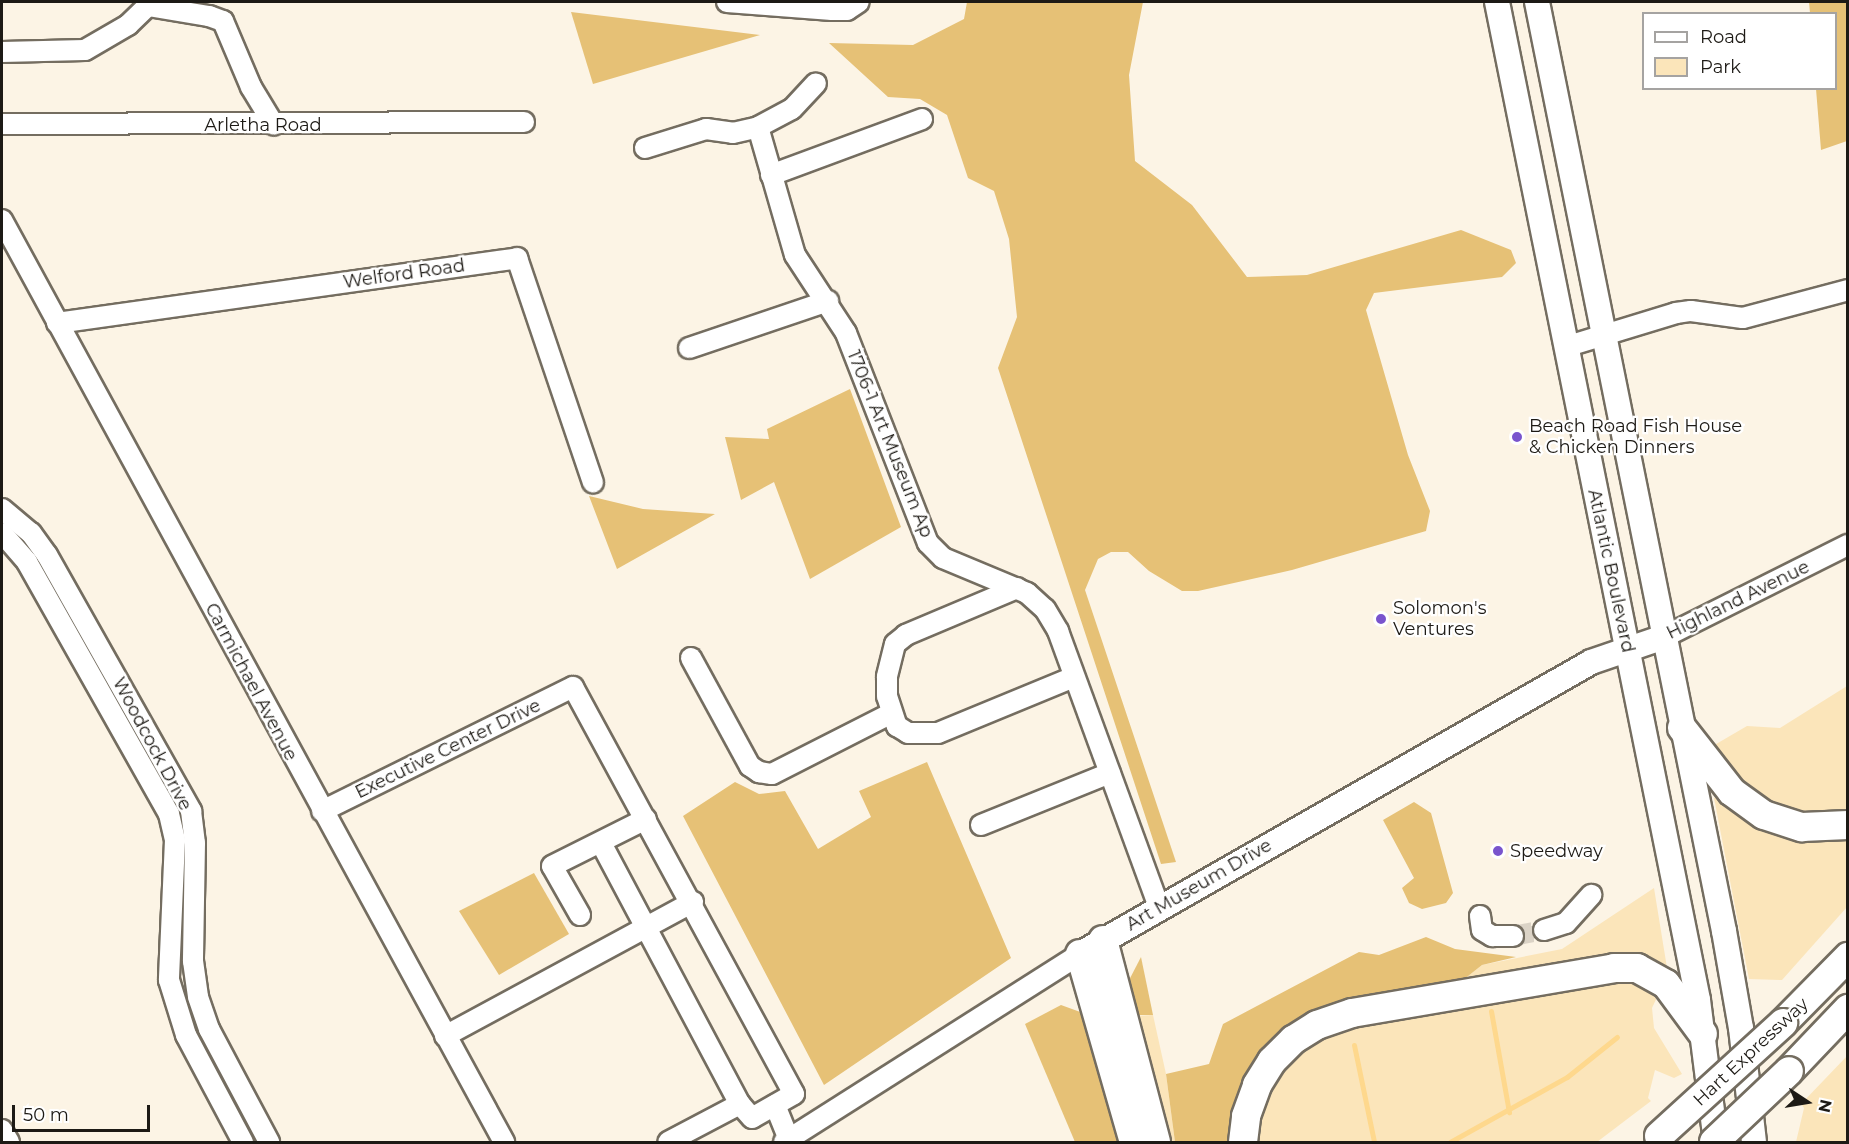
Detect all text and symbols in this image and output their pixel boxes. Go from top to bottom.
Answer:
legend [1642,12,1837,90]
text: Road [1700,26,1747,48]
text: Park [1700,56,1741,78]
street label: Arletha Road [204,114,322,136]
street label: Welford Road [342,255,466,293]
street label: 1706-1 Art Museum Ap [843,347,937,541]
place label: Beach Road Fish House & Chicken Dinners [1529,416,1742,458]
marker: Beach Road Fish House & Chicken Dinners [1510,430,1524,444]
street label: Atlantic Boulevard [1583,487,1639,655]
street label: Highland Avenue [1663,556,1813,644]
place label: Solomon's Ventures [1393,598,1486,640]
street label: Carmichael Avenue [200,599,302,765]
marker: Solomon's Ventures [1374,612,1388,626]
street label: Woodcock Drive [108,674,196,814]
street label: Executive Center Drive [352,695,544,803]
street label: Art Museum Drive [1122,835,1276,935]
place label: Speedway [1510,840,1603,862]
marker: Speedway [1491,844,1505,858]
street label: Hart Expressway [1689,993,1813,1111]
north arrow [1777,1072,1837,1132]
scale bar [15,1093,153,1131]
text: N [1814,1098,1836,1114]
text: 50 m [23,1104,69,1126]

